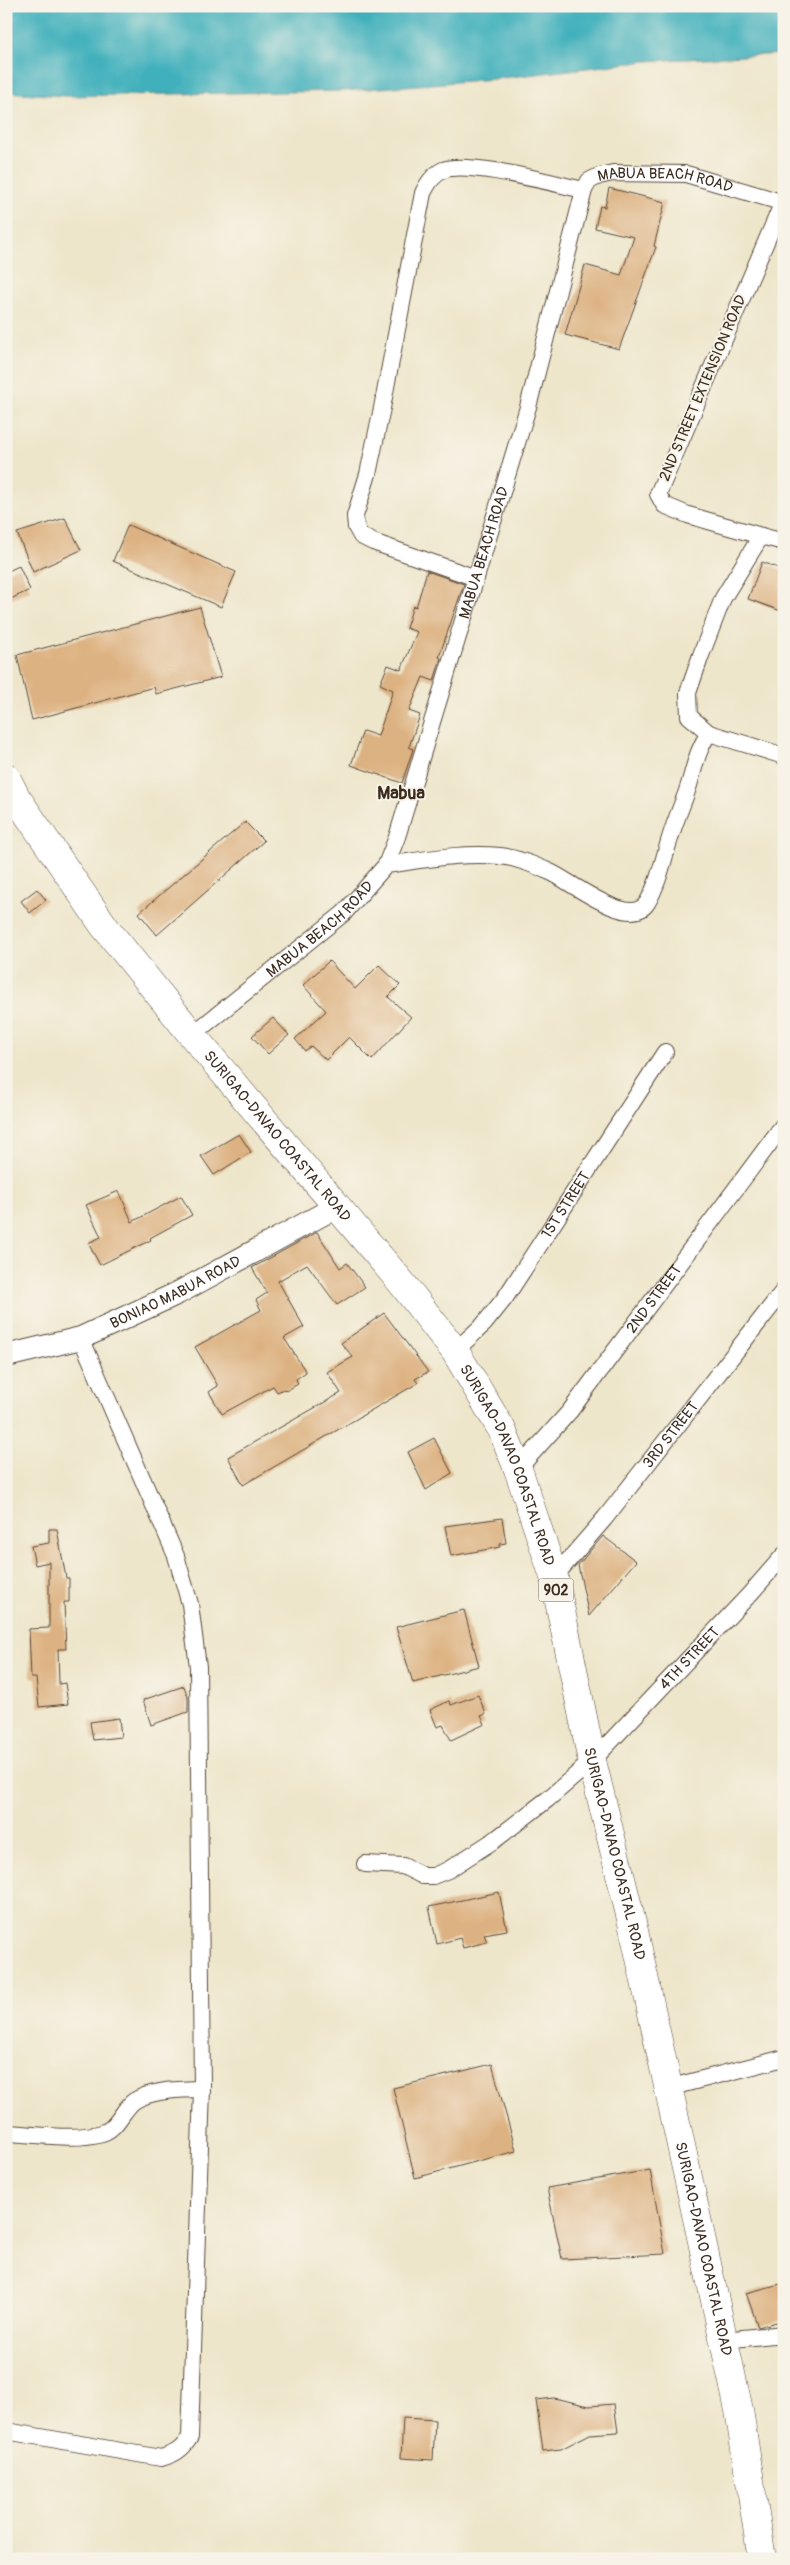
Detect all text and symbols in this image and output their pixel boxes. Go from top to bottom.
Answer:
street label: MABUA BEACH ROAD [596,163,735,197]
street label: 2ND STREET EXTENSION ROAD [655,292,751,484]
street label: MABUA BEACH ROAD [455,484,513,621]
district label: Mabua [377,782,425,805]
street label: MABUA BEACH ROAD [262,877,377,981]
street label: SURIGAO-DAVAO COASTAL ROAD [200,1047,355,1226]
street label: 1ST STREET [537,1168,594,1242]
street label: BONIAO MABUA ROAD [107,1251,244,1333]
street label: 2ND STREET [622,1261,686,1337]
street label: SURIGAO-DAVAO COASTAL ROAD [456,1361,559,1568]
street label: 3RD STREET [638,1398,702,1472]
road number: 902 [538,1578,574,1602]
street label: 4TH STREET [655,1623,723,1694]
street label: SURIGAO-DAVAO COASTAL ROAD [580,1746,650,1962]
street label: SURIGAO-DAVAO COASTAL ROAD [671,2140,736,2357]

